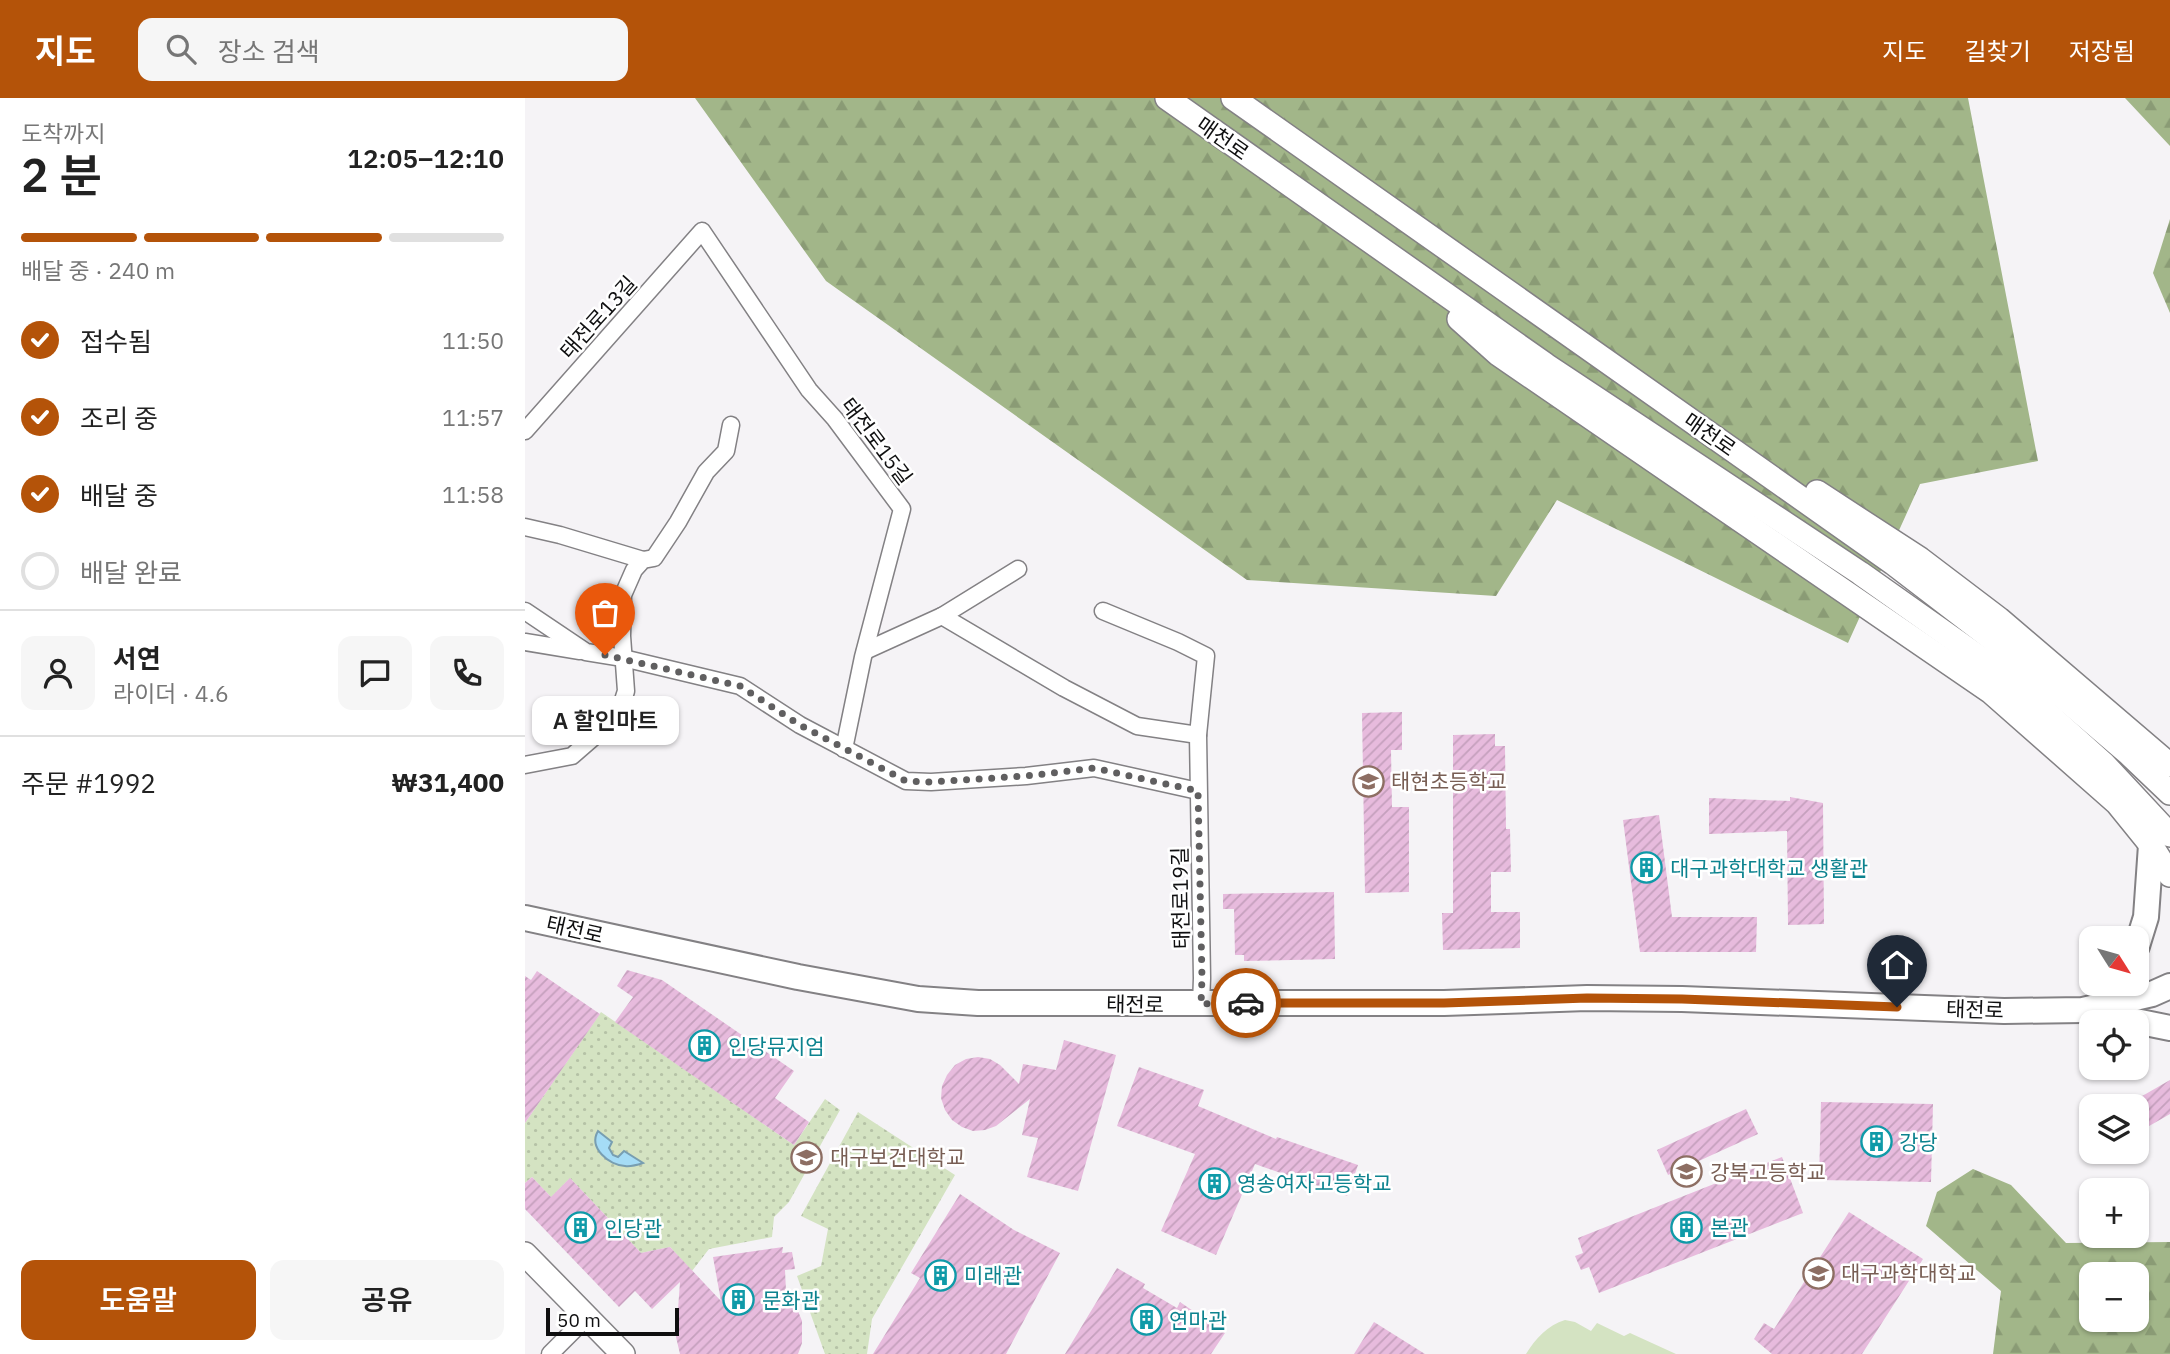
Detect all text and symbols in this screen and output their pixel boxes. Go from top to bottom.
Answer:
search box [138,18,628,81]
text: 지도 [35,29,96,72]
icon: search [162,30,200,68]
text: 장소 검색 [218,34,320,68]
text: 지도 [1882,35,1927,67]
text: 길찾기 [1965,35,2031,67]
text: 저장됨 [2069,35,2135,67]
street label: 매천로 [1191,110,1255,166]
text: 도착까지 [21,118,106,148]
text: 12:05–12:10 [347,141,504,175]
text: 2 분 [21,145,102,205]
text: 배달 중 · 240 m [21,255,175,285]
street label: 태전로13길 [553,270,643,364]
icon: check [21,321,59,359]
text: 접수됨 [80,324,152,358]
text: 11:50 [442,325,504,355]
street label: 태전로15길 [835,392,919,490]
icon: check [21,398,59,436]
text: 조리 중 [80,401,158,435]
text: 11:57 [442,402,504,432]
street label: 매천로 [1678,406,1742,462]
icon: check [21,475,59,513]
text: 배달 중 [80,478,158,512]
text: 11:58 [442,479,504,509]
text: 배달 완료 [80,555,182,589]
pin [575,583,635,655]
icon: bag [586,594,624,632]
button: person [21,636,95,710]
button: chat [338,636,412,710]
button: phone [430,636,504,710]
text: 서연 [113,641,161,675]
text: 라이더 · 4.6 [113,678,229,708]
callout: A 할인마트 [532,697,679,746]
text: A 할인마트 [553,705,658,735]
school or university icon: 태현초등학교 [1351,764,1385,798]
text: ₩31,400 [391,765,504,799]
text: 주문 #1992 [21,766,156,800]
place label: 태현초등학교 [1391,767,1507,795]
street label: 태전로19길 [1165,847,1195,949]
building icon: 대구과학대학교 생활관 [1630,851,1664,885]
place label: 대구과학대학교 생활관 [1670,854,1868,882]
street label: 태전로 [544,909,606,949]
north arrow [2079,926,2149,996]
map controls [2079,926,2149,1332]
pin [1867,935,1927,1007]
icon: home [1878,946,1916,984]
courier [1211,968,1281,1038]
icon: car [1227,984,1265,1022]
street label: 태전로 [1106,989,1164,1019]
street label: 태전로 [1946,994,2004,1024]
button: locate [2079,1010,2149,1080]
building icon: 인당뮤지엄 [688,1029,722,1063]
place label: 인당뮤지엄 [728,1032,825,1060]
button: layers [2079,1094,2149,1164]
building icon: 강당 [1859,1125,1893,1159]
place label: 강당 [1899,1128,1938,1156]
school or university icon: 대구보건대학교 [790,1140,824,1174]
place label: 대구보건대학교 [830,1143,965,1171]
school or university icon: 강북고등학교 [1670,1155,1704,1189]
place label: 강북고등학교 [1710,1158,1826,1186]
building icon: 영송여자고등학교 [1197,1166,1231,1200]
place label: 영송여자고등학교 [1237,1169,1392,1197]
button: + [2079,1178,2149,1248]
building icon: 본관 [1670,1210,1704,1244]
building icon: 인당관 [564,1211,598,1245]
place label: 본관 [1710,1213,1749,1241]
place label: 인당관 [604,1214,662,1242]
school or university icon: 대구과학대학교 [1801,1256,1835,1290]
building icon: 미래관 [924,1258,958,1292]
place label: 대구과학대학교 [1841,1259,1976,1287]
button: 도움말 [21,1260,256,1340]
button: 공유 [270,1260,504,1340]
place label: 미래관 [964,1261,1022,1289]
button: − [2079,1262,2149,1332]
building icon: 문화관 [722,1283,756,1317]
place label: 문화관 [762,1286,820,1314]
building icon: 연마관 [1129,1303,1163,1337]
scale bar [546,1305,679,1337]
place label: 연마관 [1169,1306,1227,1334]
text: 50 m [557,1308,601,1332]

